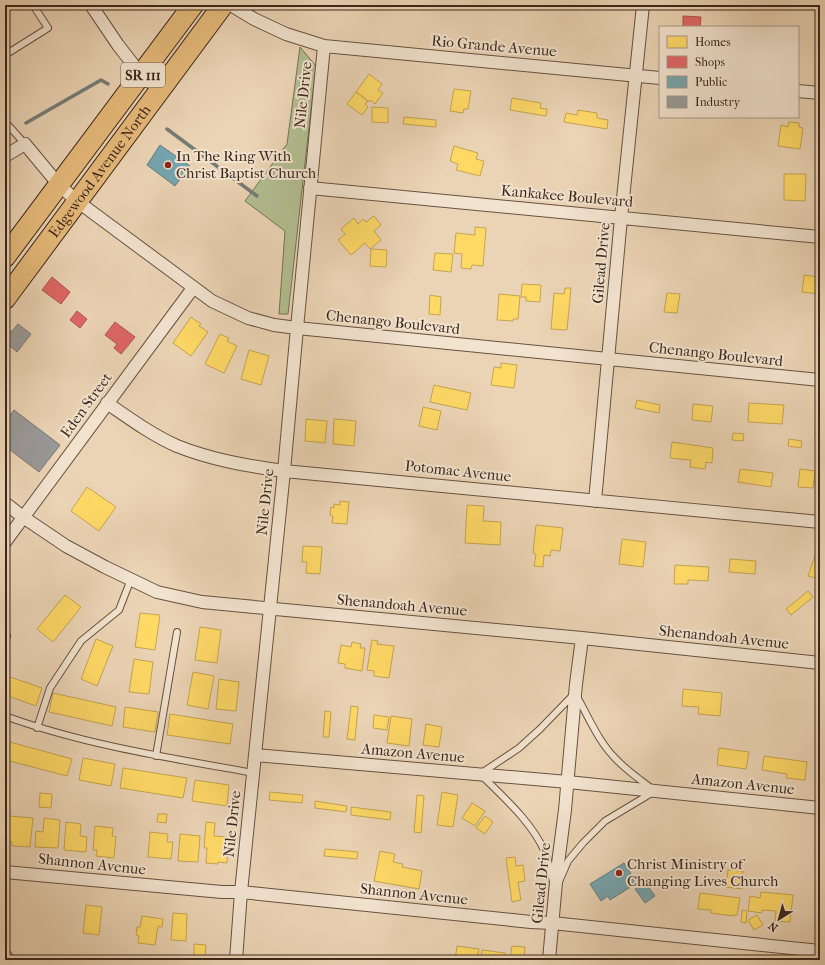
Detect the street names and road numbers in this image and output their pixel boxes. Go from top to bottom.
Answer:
street label: Rio Grande Avenue [431,32,558,60]
street label: Nile Drive [291,60,316,129]
road number: SR 111 [121,63,165,87]
street label: Edgewood Avenue North [45,101,155,241]
street label: Kankakee Boulevard [500,181,635,211]
street label: Gilead Drive [588,221,614,304]
street label: Chenango Boulevard [325,306,462,338]
street label: Chenango Boulevard [648,338,785,370]
street label: Eden Street [56,368,116,441]
street label: Potomac Avenue [404,456,513,486]
street label: Nile Drive [253,467,278,536]
street label: Shenandoah Avenue [336,590,468,620]
street label: Shenandoah Avenue [658,621,790,653]
street label: Amazon Avenue [360,739,466,767]
street label: Amazon Avenue [690,770,796,798]
street label: Nile Drive [220,789,245,858]
street label: Gilead Drive [528,841,554,924]
street label: Shannon Avenue [37,849,147,879]
street label: Shannon Avenue [359,879,469,909]

